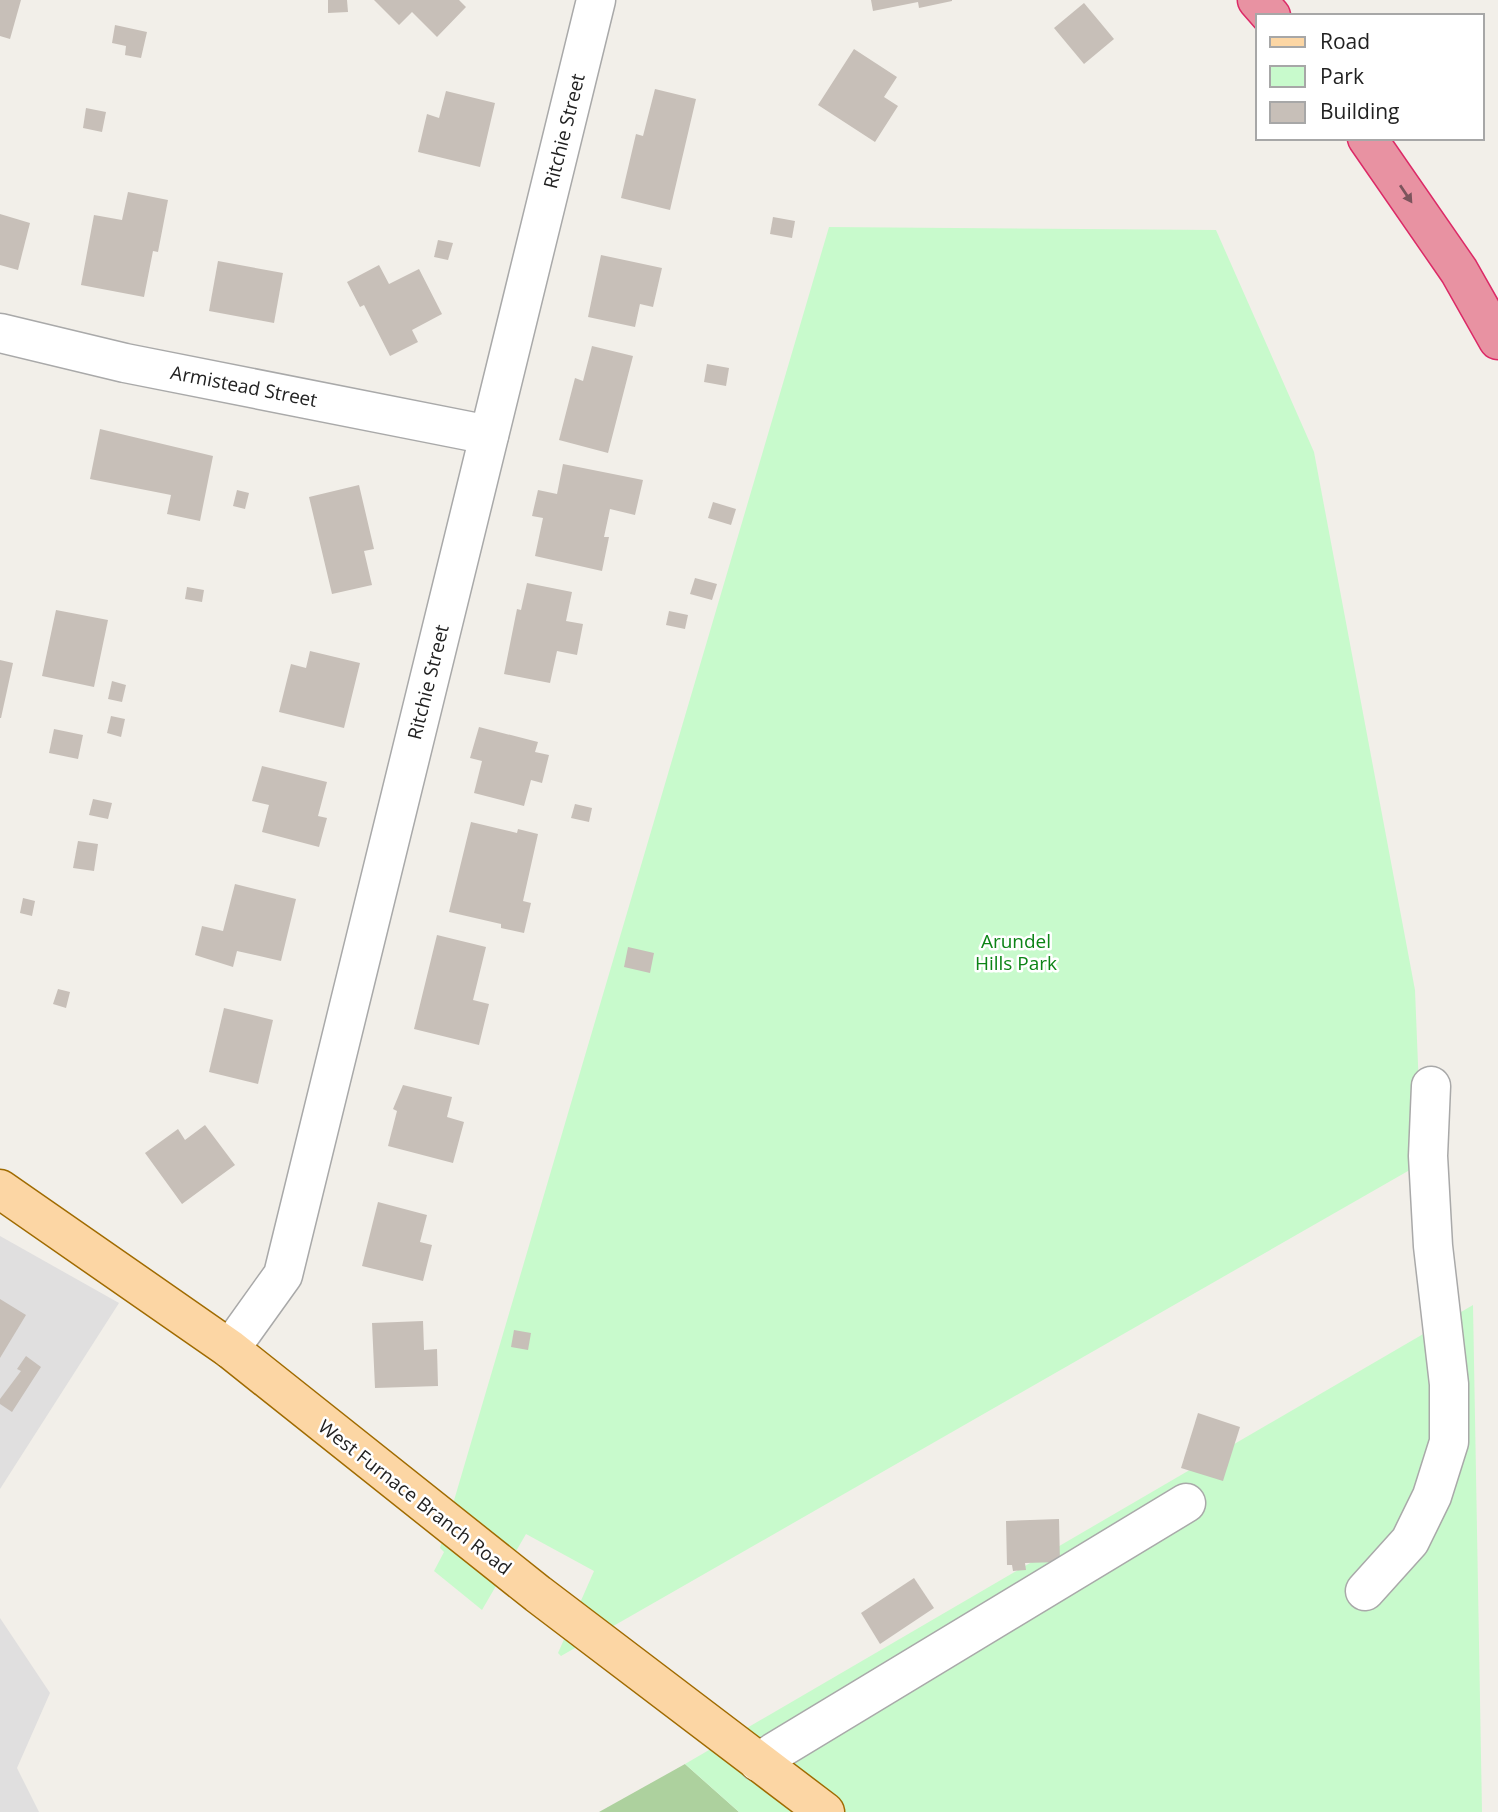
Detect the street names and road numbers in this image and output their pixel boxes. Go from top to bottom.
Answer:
street label: Ritchie Street [537,71,591,191]
street label: Armistead Street [168,359,320,413]
street label: Ritchie Street [401,622,455,742]
street label: West Furnace Branch Road [313,1413,517,1581]

